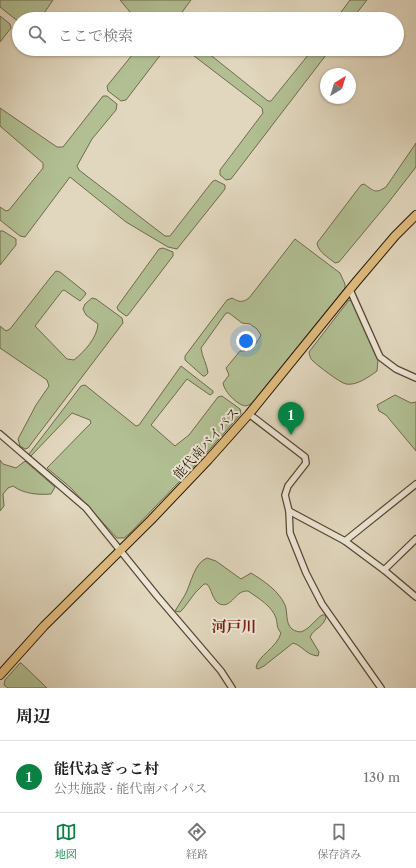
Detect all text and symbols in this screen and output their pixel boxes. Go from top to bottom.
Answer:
search box [12,12,404,56]
icon: search [26,23,48,45]
text: ここで検索 [58,26,133,45]
north arrow [320,68,356,104]
your location [236,331,256,351]
pin: 1 [278,402,304,435]
street label: 能代南バイパス [170,404,242,482]
district label: 河戸川 [211,617,257,636]
text: 周辺 [16,706,50,726]
text: 能代ねぎっこ村 [54,759,159,778]
text: 1 [26,769,32,785]
text: 130 m [364,769,400,785]
text: 公共施設 · 能代南バイパス [54,780,207,796]
tab: 地図 [55,821,77,861]
tab: 経路 [186,821,208,861]
tab: 保存済み [317,821,361,861]

